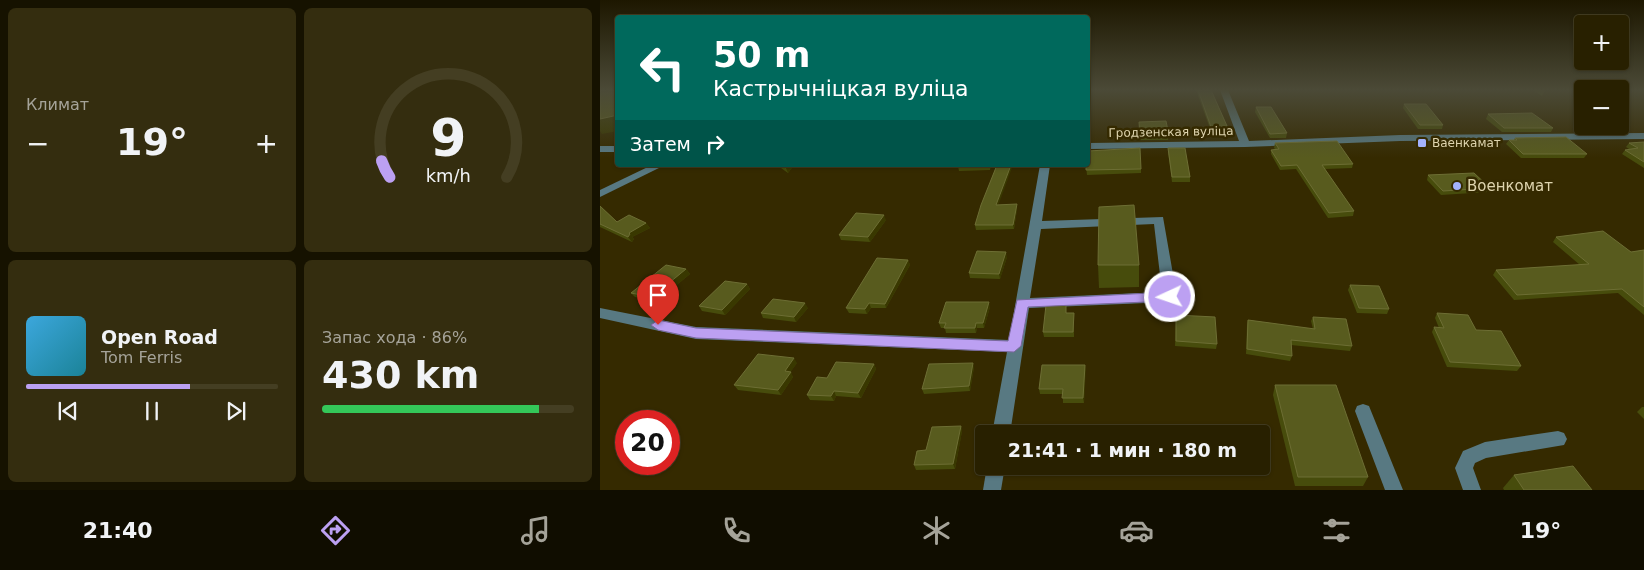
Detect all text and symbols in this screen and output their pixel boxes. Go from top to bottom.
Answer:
map controls [1574,15,1629,135]
button: + [1574,15,1629,70]
icon: left [630,35,695,100]
text: 50 m [713,35,810,75]
text: Кастрычніцкая вуліца [713,76,968,101]
button: − [1574,80,1629,135]
text: Климат [26,95,89,114]
text: 9 [430,108,466,168]
text: 19° [116,120,188,164]
street label: Гродзенская вуліца [1108,124,1234,140]
text: − [26,127,49,160]
text: + [255,127,278,160]
icon: right [701,130,729,158]
text: Затем [630,133,691,155]
place label: Ваенкамат [1432,136,1501,150]
marker: Ваенкамат [1416,137,1428,149]
text: km/h [425,165,471,186]
place label: Военкомат [1467,177,1553,195]
marker: Военкомат [1451,180,1463,192]
position arrow [1143,270,1195,322]
pin [637,274,679,325]
icon: arrive [644,281,672,309]
text: Open Road [101,326,218,348]
text: Запас хода · 86% [322,328,467,347]
text: Tom Ferris [101,348,182,367]
text: 430 km [322,353,479,397]
icon: previous [54,397,82,425]
icon: pause [138,397,166,425]
icon: next [222,397,250,425]
speed limit sign: 20 [615,410,680,475]
text: 21:41 · 1 мин · 180 m [1008,439,1237,461]
icon: directions [318,513,353,548]
icon: music [518,513,553,548]
icon: phone [719,513,754,548]
icon: climate [919,513,954,548]
icon: car [1119,513,1154,548]
icon: filters [1319,513,1354,548]
text: 21:40 [83,518,153,543]
text: 19° [1520,518,1561,543]

